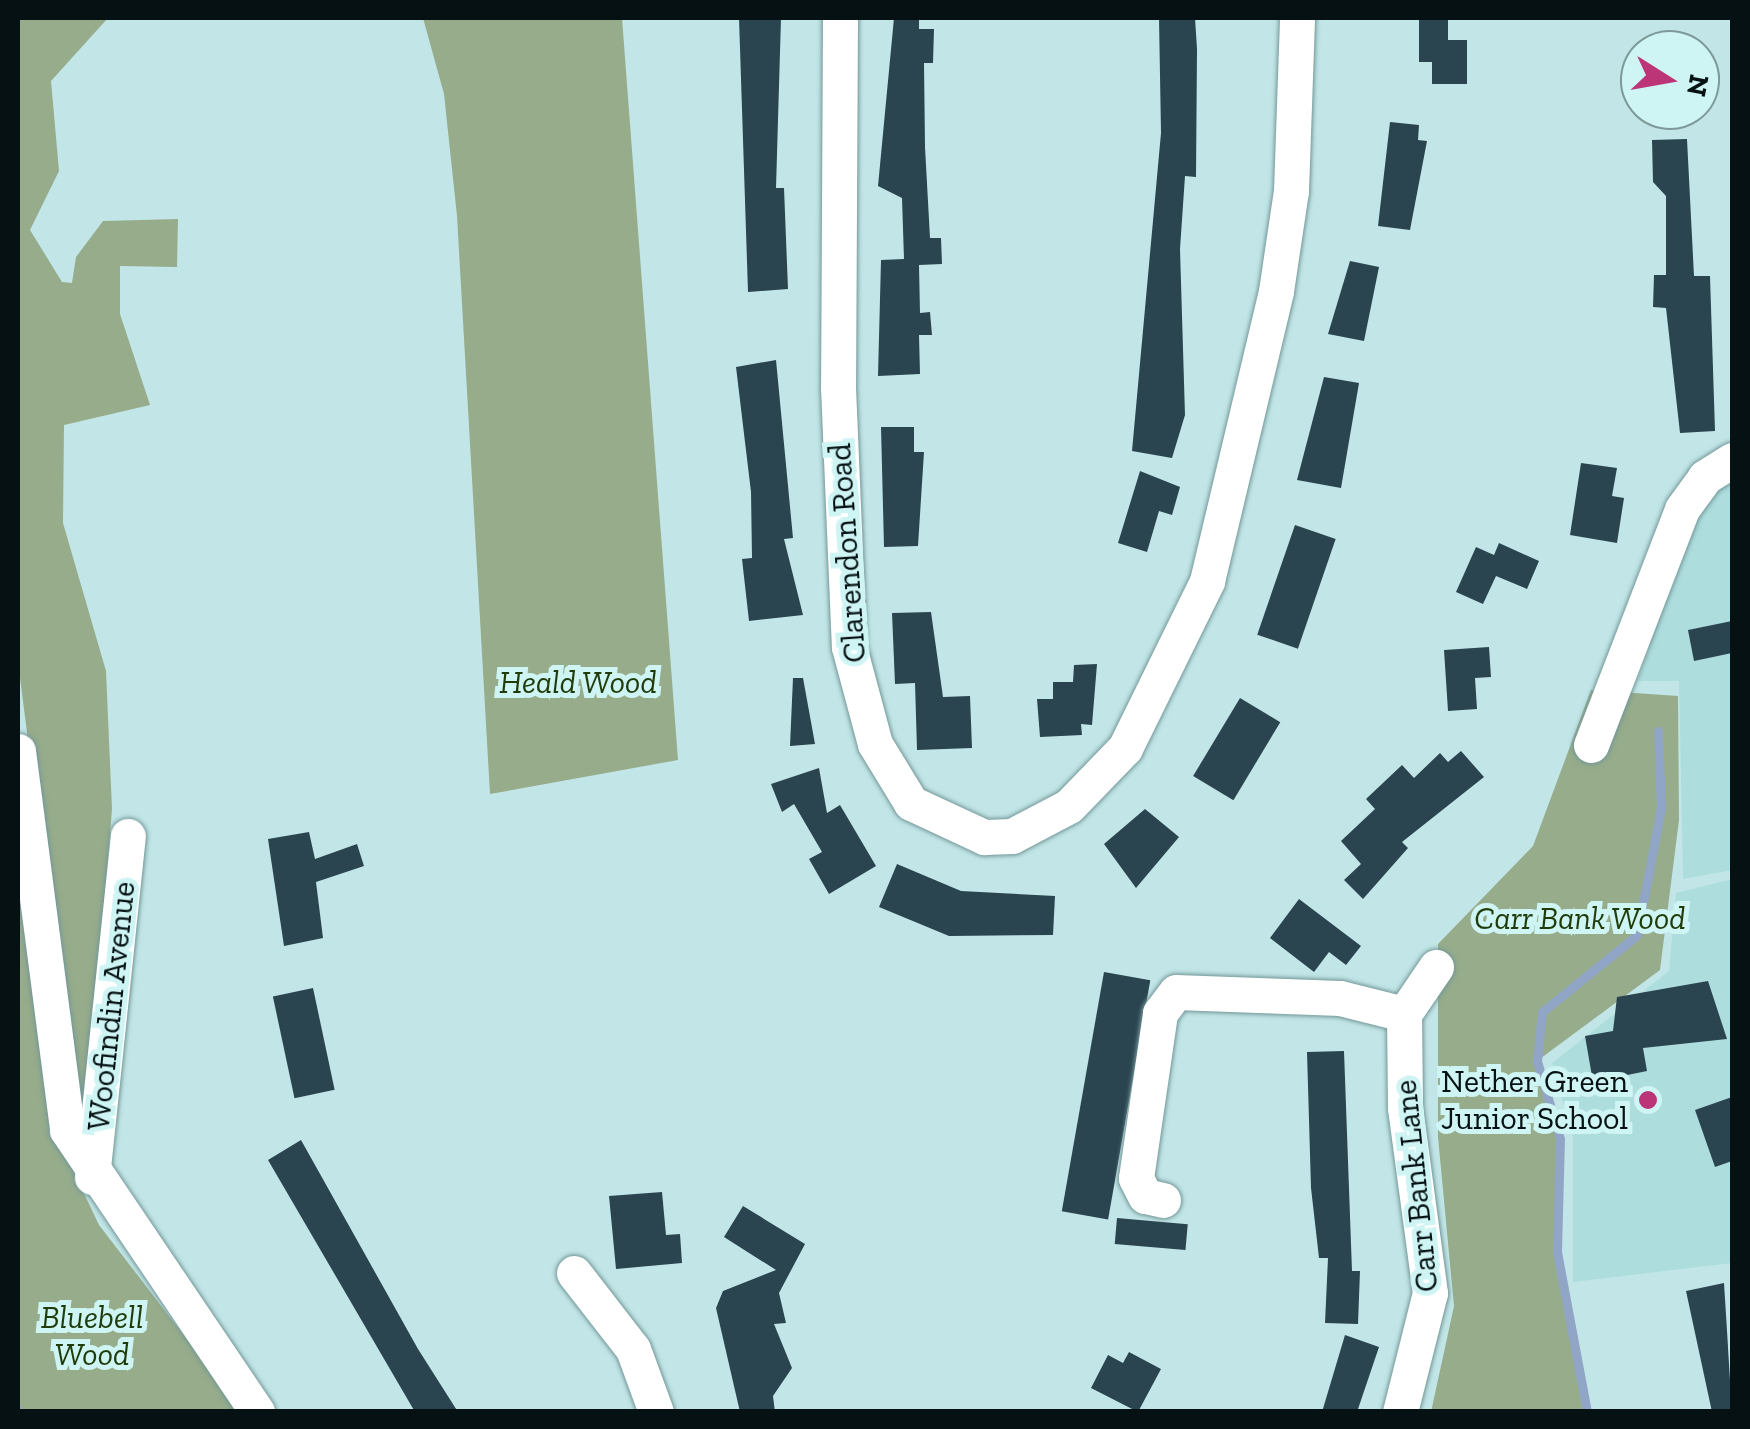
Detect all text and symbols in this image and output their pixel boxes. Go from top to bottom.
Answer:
north arrow [1620,30,1720,130]
text: N [1680,72,1716,99]
street label: Clarendon Road [820,442,874,664]
park label: Heald Wood [499,663,657,701]
street label: Woofindin Avenue [79,879,143,1133]
park label: Carr Bank Wood [1473,899,1687,937]
place label: Nether Green Junior School [1441,1063,1628,1138]
street label: Carr Bank Lane [1386,1078,1446,1294]
marker: Nether Green Junior School [1637,1089,1659,1111]
park label: Bluebell Wood [41,1299,143,1374]

